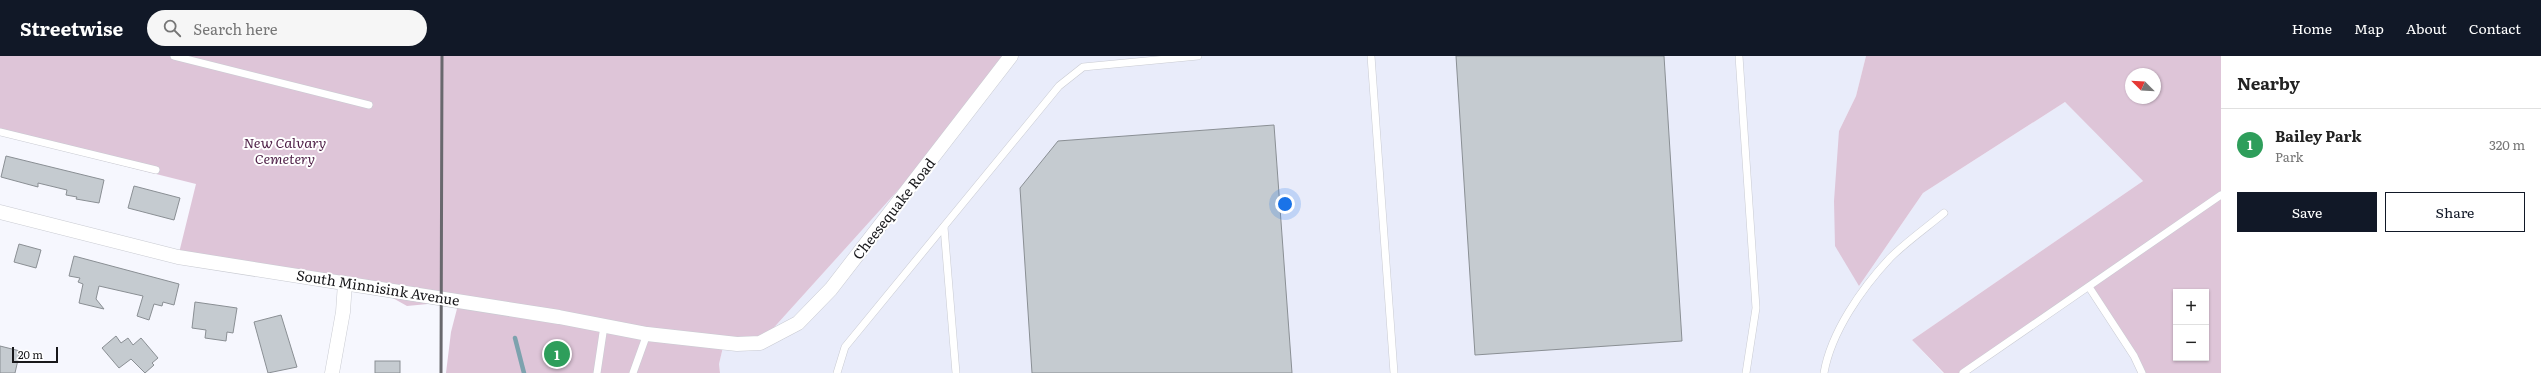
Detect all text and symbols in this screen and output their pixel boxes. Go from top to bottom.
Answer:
search box [147,10,427,46]
text: Streetwise [20,14,123,42]
icon: search [161,17,183,39]
text: Search here [193,17,277,40]
text: Home [2292,18,2332,38]
text: Map [2354,18,2384,38]
text: About [2406,18,2447,38]
text: Contact [2469,18,2521,38]
north arrow [2125,68,2161,104]
text: Nearby [2237,70,2300,95]
text: Bailey Park [2275,124,2361,147]
park label: New Calvary Cemetery [244,132,326,168]
text: 1 [2247,135,2253,154]
text: 320 m [2489,135,2525,154]
text: Park [2275,147,2304,166]
street label: Cheesequake Road [847,153,939,263]
button: Save [2237,192,2377,232]
button: Share [2385,192,2525,232]
your location [1275,194,1295,214]
street label: South Minnisink Avenue [295,264,461,310]
map controls [2173,289,2209,361]
button: + [2173,289,2209,325]
button: − [2173,325,2209,361]
pin: 1 [544,339,570,369]
scale bar [12,345,58,364]
text: 20 m [18,346,43,362]

